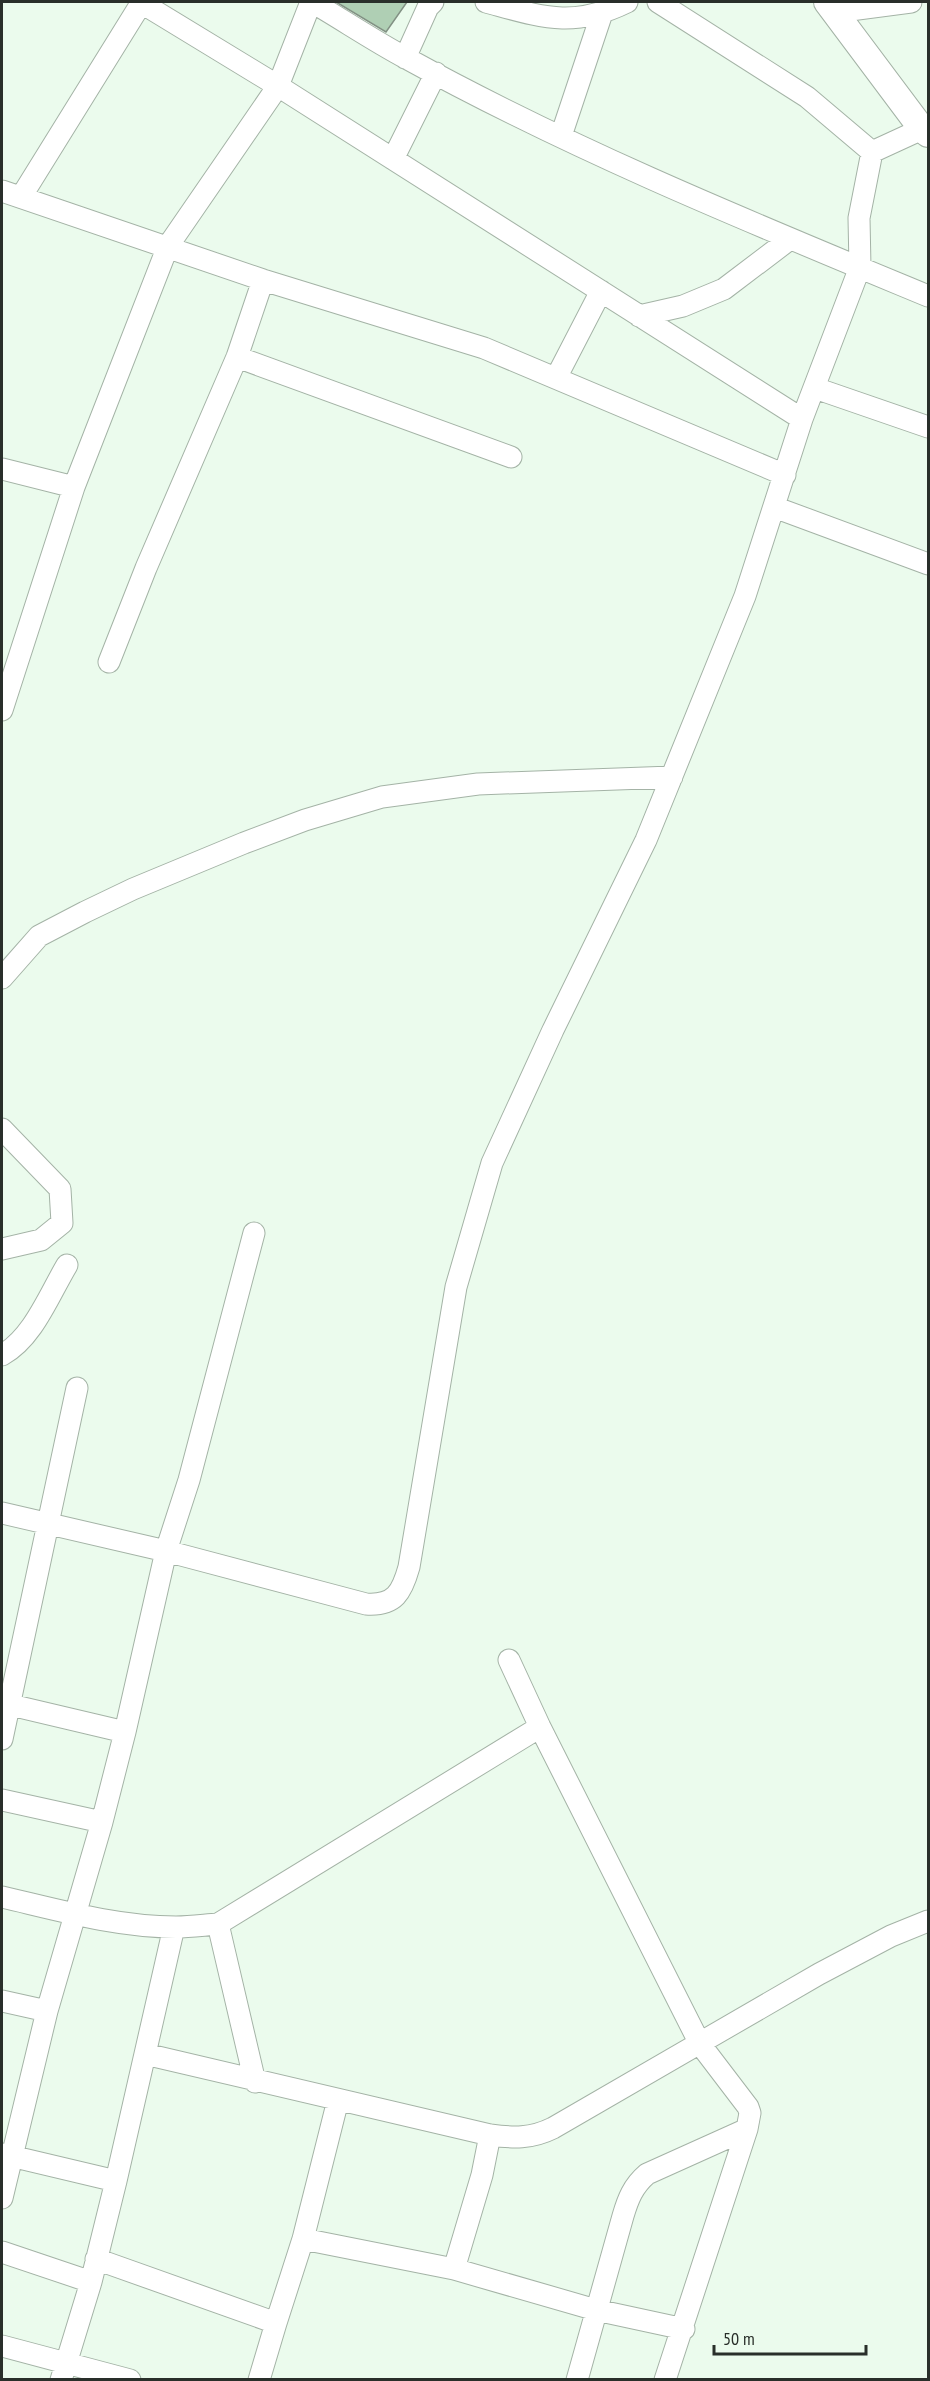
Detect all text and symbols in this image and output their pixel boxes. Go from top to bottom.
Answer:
scale bar [714,2318,866,2356]
text: 50 m [723,2327,755,2350]

